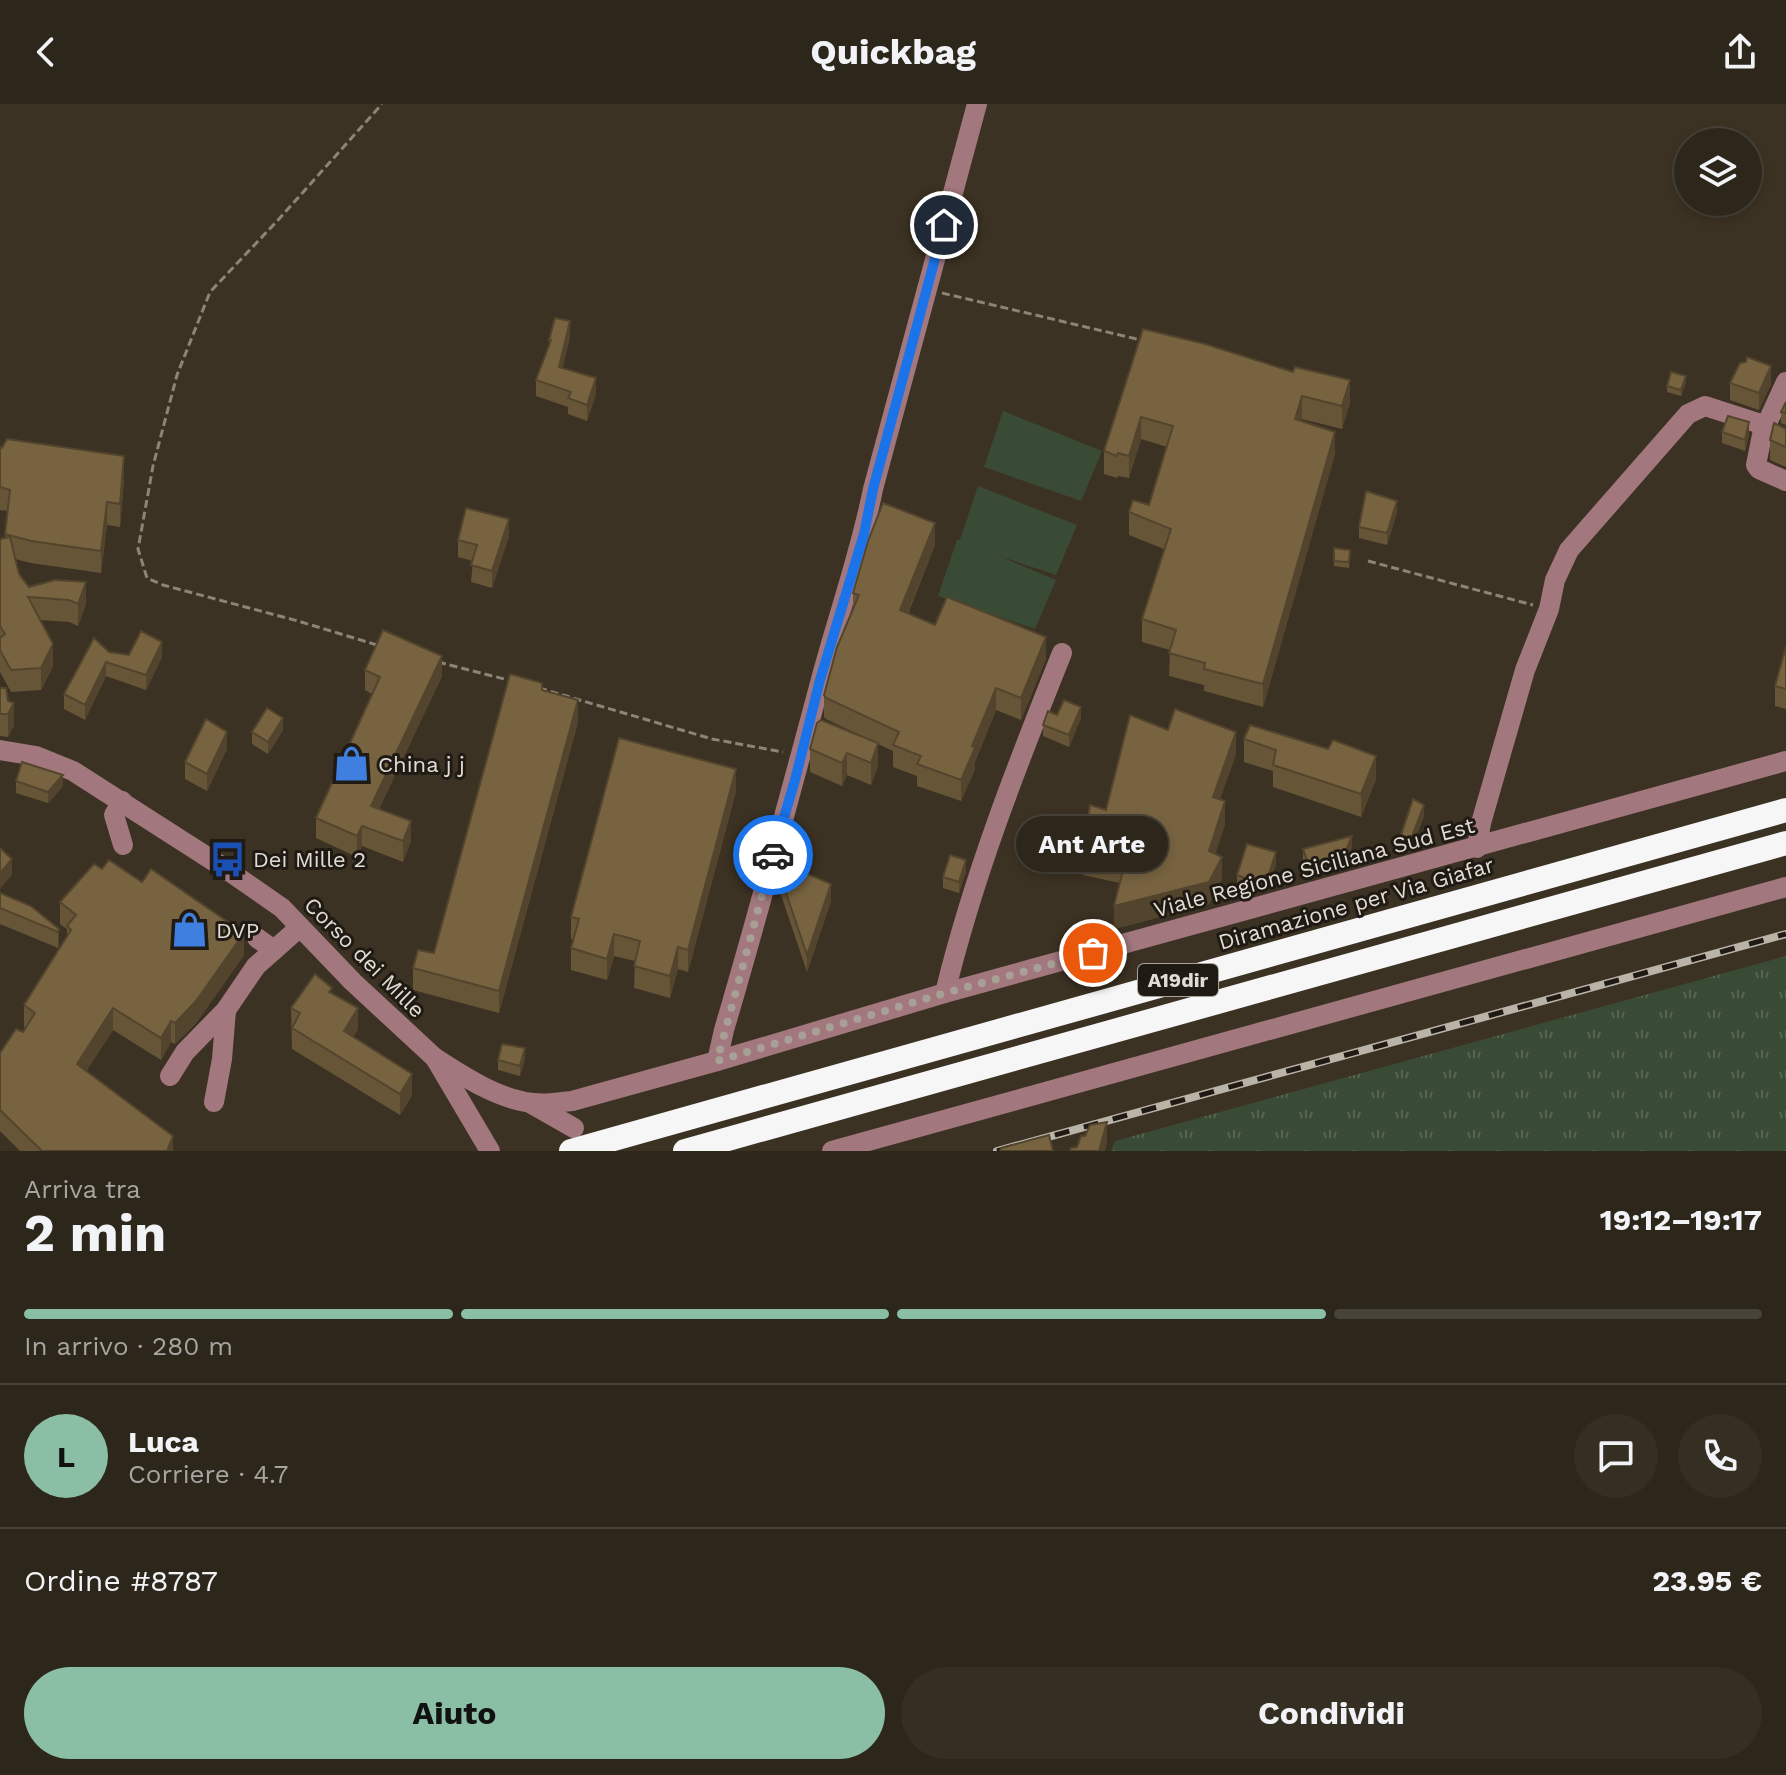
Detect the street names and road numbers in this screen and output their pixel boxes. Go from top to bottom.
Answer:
street label: Viale Regione Siciliana Sud Est [1151,813,1477,922]
street label: Diramazione per Via Giafar [1215,852,1497,955]
street label: Corso dei Mille [299,892,430,1023]
road number: A19dir [1138,964,1218,996]

